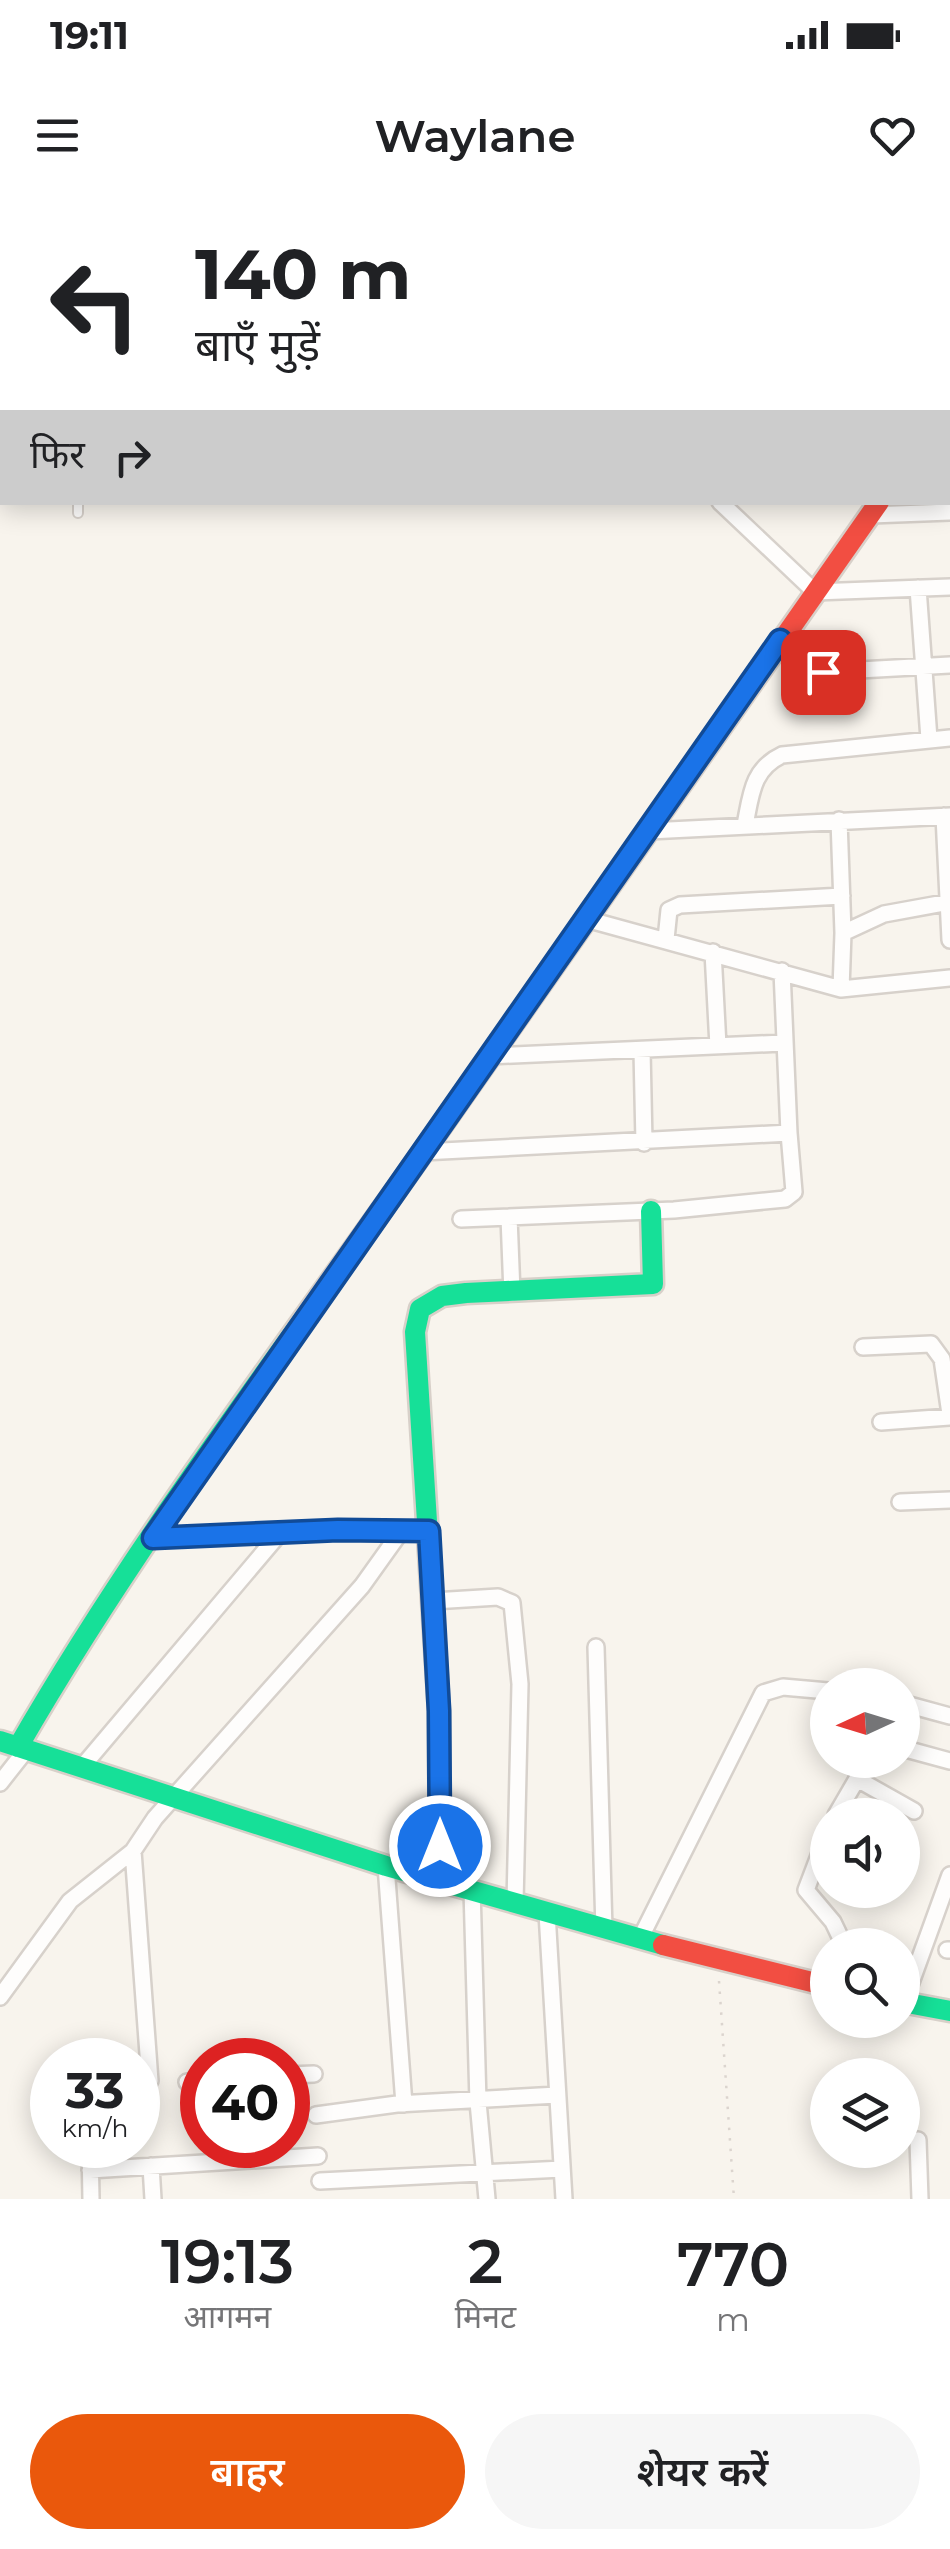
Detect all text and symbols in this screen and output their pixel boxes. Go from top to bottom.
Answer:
text: 19:11 [50,12,129,59]
icon: menu [30,108,85,163]
text: Waylane [375,108,575,163]
icon: heart [865,108,920,163]
text: 140 m [195,231,411,317]
icon: left [30,240,160,370]
text: बाएँ मुड़ें [195,317,320,372]
icon: right [105,430,160,485]
text: फिर [30,431,85,478]
pin [781,630,866,715]
icon: arrive [796,645,851,700]
north arrow [810,1668,920,1778]
map controls [810,1668,920,2168]
position arrow [388,1794,492,1898]
button: sound [810,1798,920,1908]
button: search [810,1928,920,2038]
speed limit sign: 40 [180,2038,310,2168]
button: layers [810,2058,920,2168]
text: 33 [66,2060,124,2121]
text: km/h [62,2113,128,2143]
text: 19:13 [161,2225,294,2298]
text: 2 [468,2225,503,2298]
text: 770 [677,2228,789,2301]
text: आगमन [184,2297,271,2336]
text: मिनट [455,2297,516,2336]
text: m [716,2300,750,2339]
button: बाहर [30,2414,465,2529]
button: शेयर करें [485,2414,920,2529]

